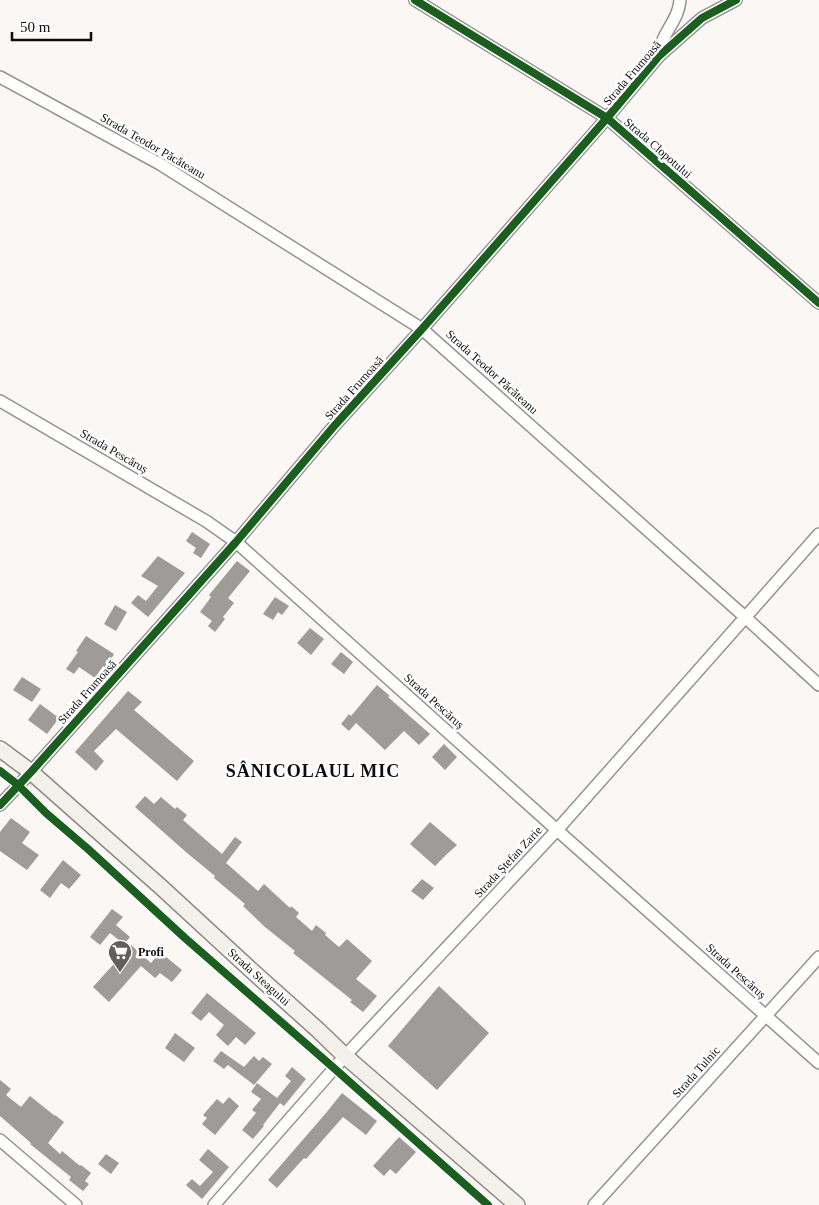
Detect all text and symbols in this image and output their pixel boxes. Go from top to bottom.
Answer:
scale bar [12,10,91,42]
text: 50 m [20,19,51,35]
street label: Strada Frumoasă [600,37,664,108]
street label: Strada Teodor Păcăteanu [98,110,208,182]
street label: Strada Clopotului [621,115,695,182]
street label: Strada Teodor Păcăteanu [443,327,541,417]
street label: Strada Frumoasă [322,353,387,423]
street label: Strada Pescăruș [78,426,151,476]
street label: Strada Frumoasă [55,657,120,727]
street label: Strada Pescăruș [401,670,467,732]
district label: SÂNICOLAUL MIC [226,760,400,781]
street label: Strada Ștefan Zarie [471,823,545,901]
supermarket icon: Profi [107,939,133,973]
street label: Strada Pescăruș [703,940,769,1002]
place label: Profi [138,945,164,959]
street label: Strada Steagului [225,945,294,1009]
street label: Strada Tulnic [669,1043,723,1101]

